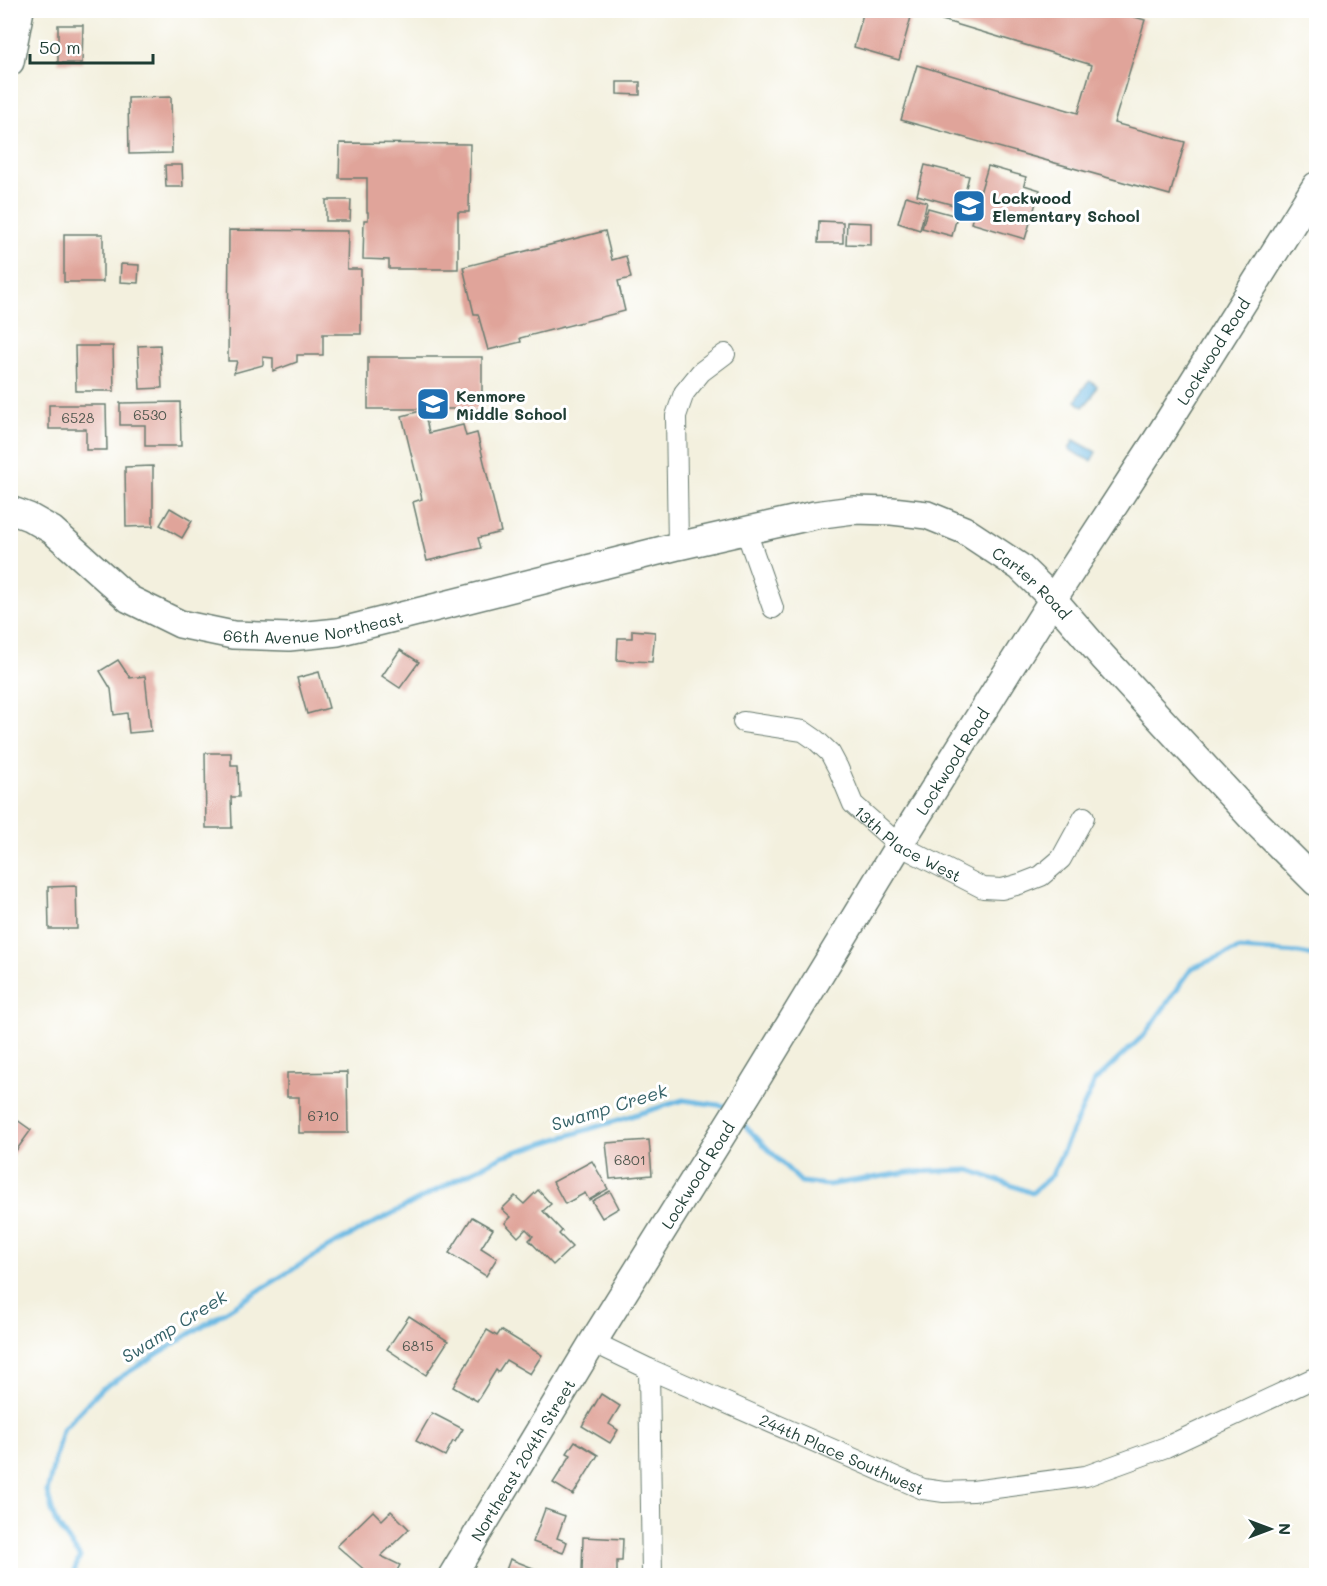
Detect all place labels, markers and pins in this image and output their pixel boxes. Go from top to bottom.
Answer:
place label: Lockwood Elementary School [992,187,1140,226]
school or university icon: Lockwood Elementary School [951,188,987,224]
place label: Kenmore Middle School [456,385,567,424]
school or university icon: Kenmore Middle School [415,386,451,422]

